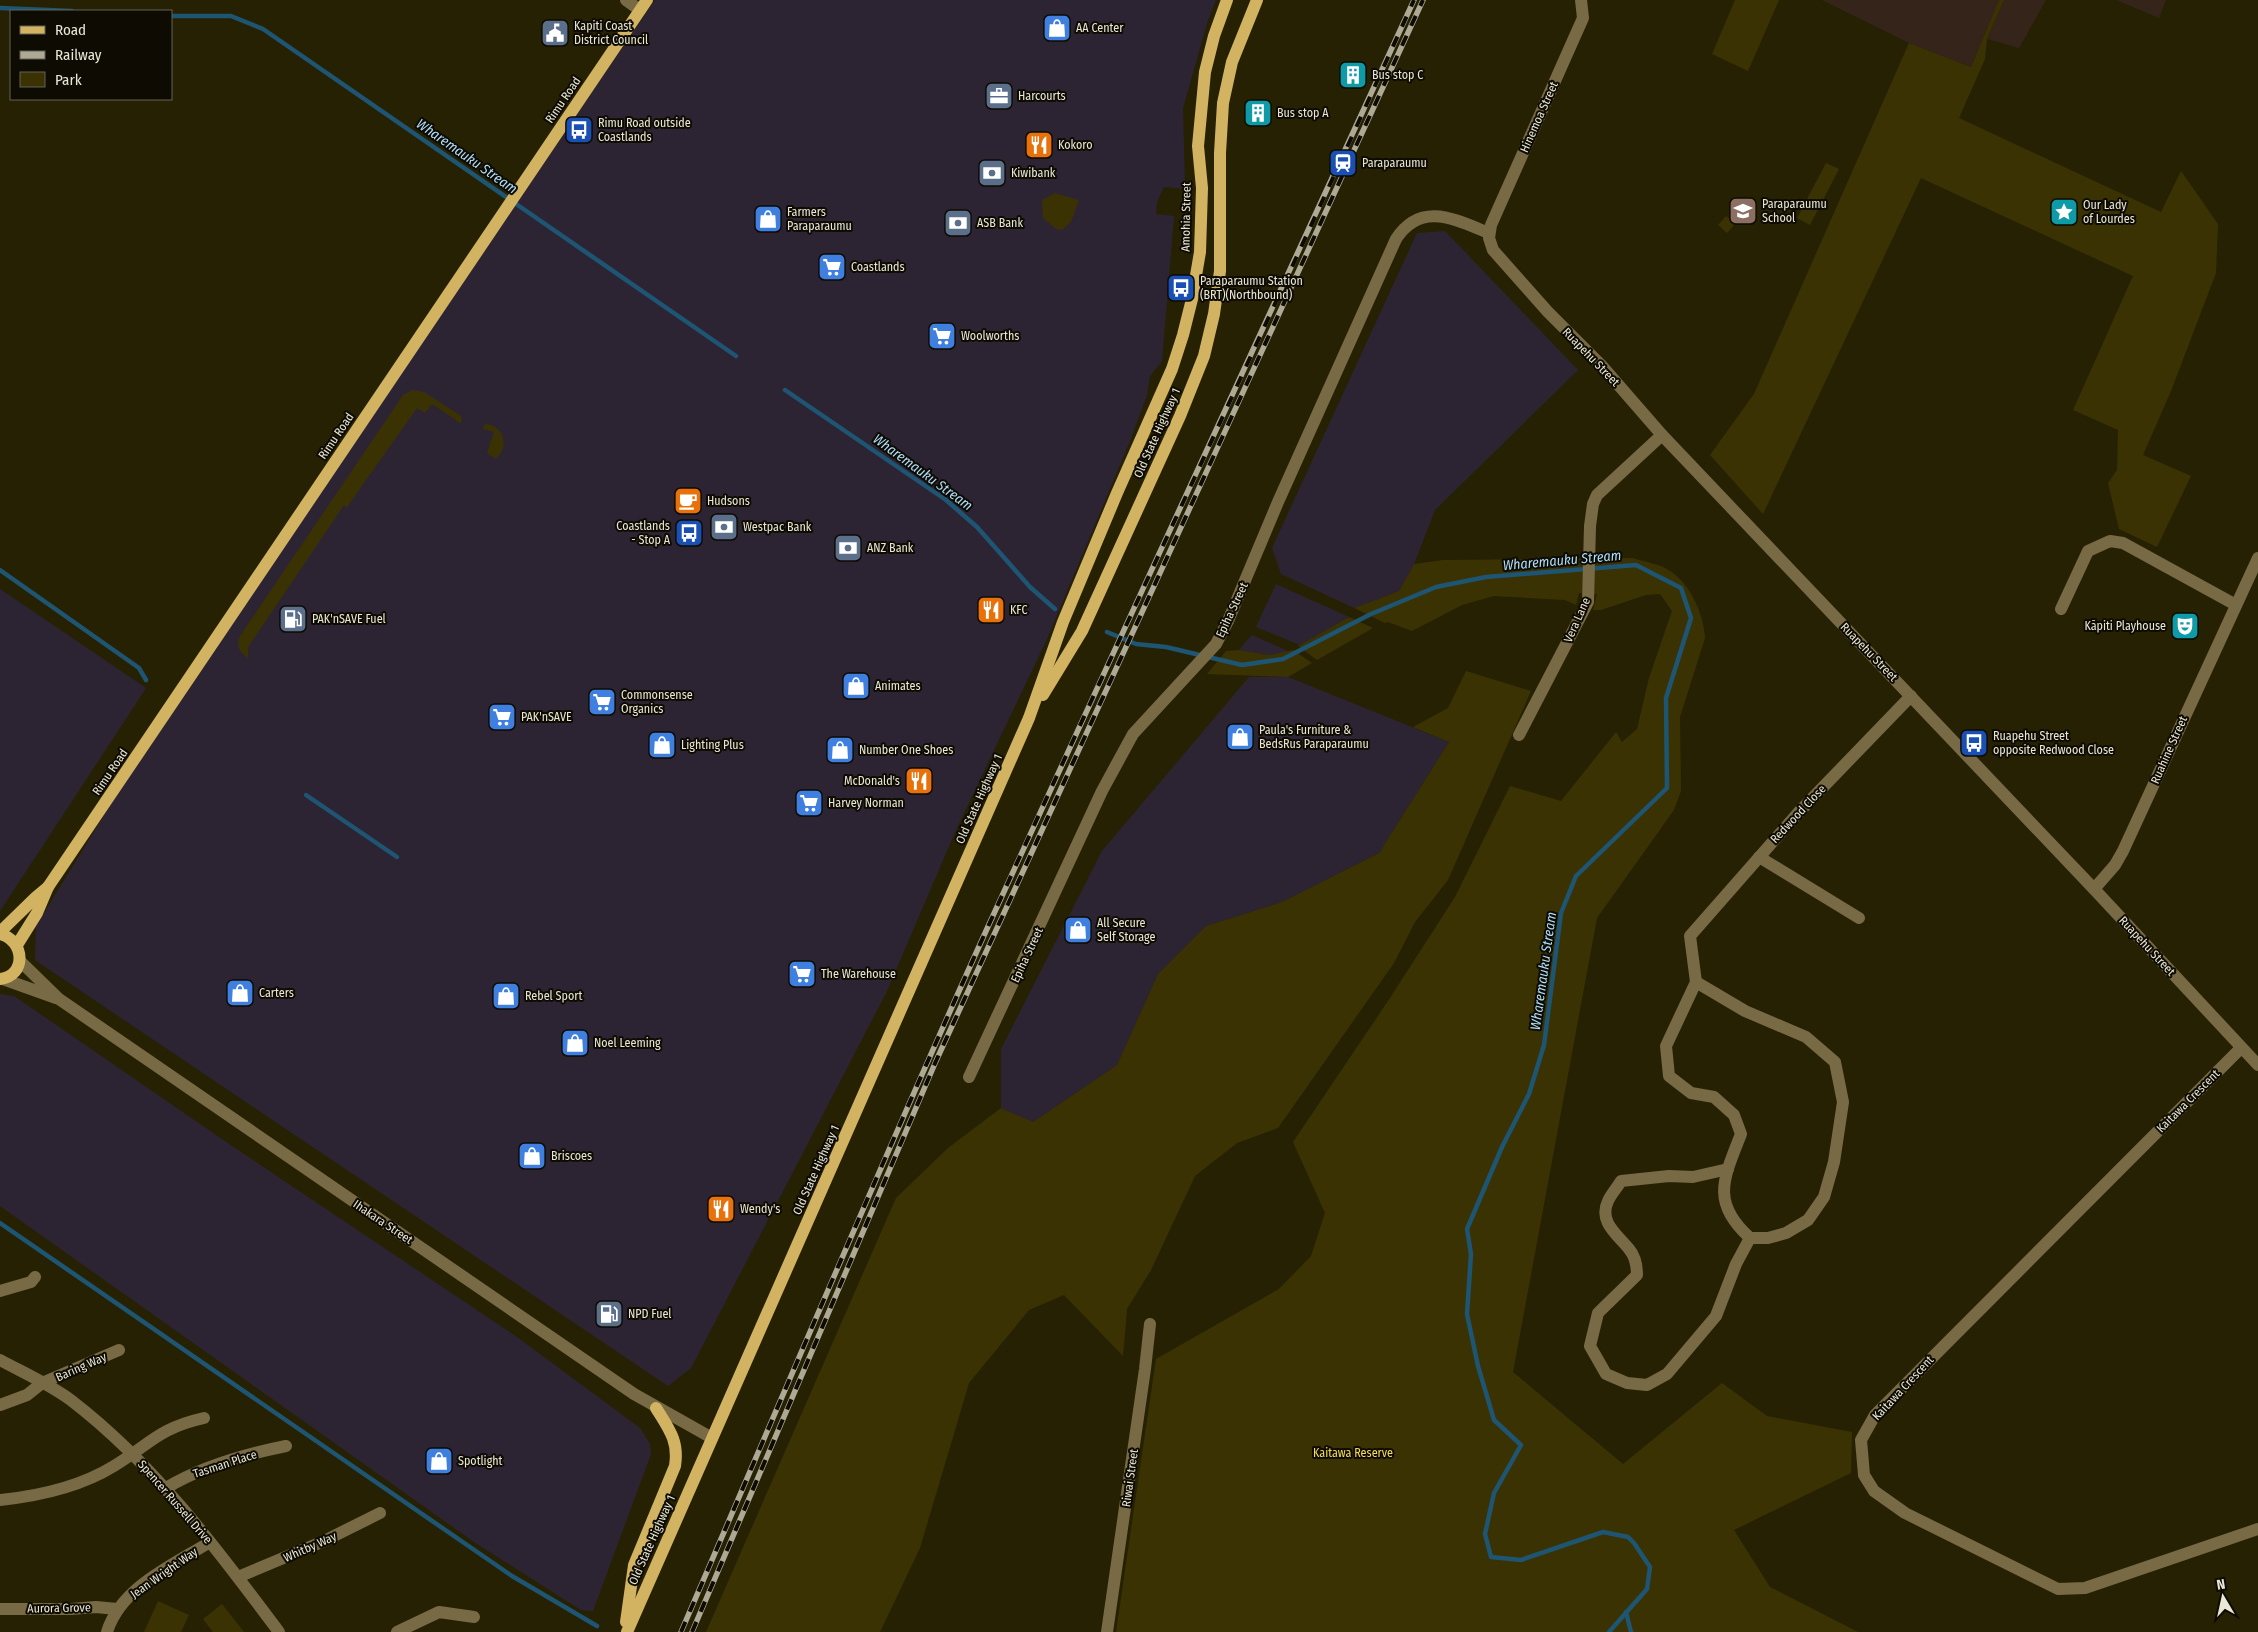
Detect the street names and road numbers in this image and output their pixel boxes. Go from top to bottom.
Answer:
street label: Rimu Road [542,74,584,126]
street label: Hinemoa Street [1517,79,1561,155]
street label: Amohia Street [1178,182,1194,252]
street label: Ruapehu Street [1560,325,1622,389]
street label: Old State Highway 1 [1131,386,1183,480]
street label: Rimu Road [315,410,357,462]
street label: Epiha Street [1213,580,1251,640]
street label: Vera Lane [1561,595,1593,645]
street label: Ruapehu Street [1838,620,1900,684]
street label: Ruahine Street [2148,714,2190,786]
street label: Rimu Road [89,746,131,798]
street label: Old State Highway 1 [953,752,1005,846]
street label: Redwood Close [1767,782,1829,846]
street label: Ruapehu Street [2116,913,2178,979]
street label: Epiha Street [1008,925,1046,985]
street label: Kaitawa Crescent [2154,1067,2222,1135]
street label: Old State Highway 1 [790,1123,842,1217]
street label: Ihakara Street [351,1197,415,1247]
street label: Baring Way [53,1349,109,1384]
street label: Kaitawa Crescent [1870,1353,1937,1423]
street label: Tasman Place [191,1447,259,1481]
street label: Riwai Street [1119,1448,1141,1508]
street label: Spencer Russell Drive [135,1457,215,1547]
street label: Old State Highway 1 [626,1493,678,1587]
street label: Whitby Way [281,1529,339,1565]
street label: Jean Wright Way [128,1544,201,1601]
street label: Aurora Grove [27,1600,91,1616]

